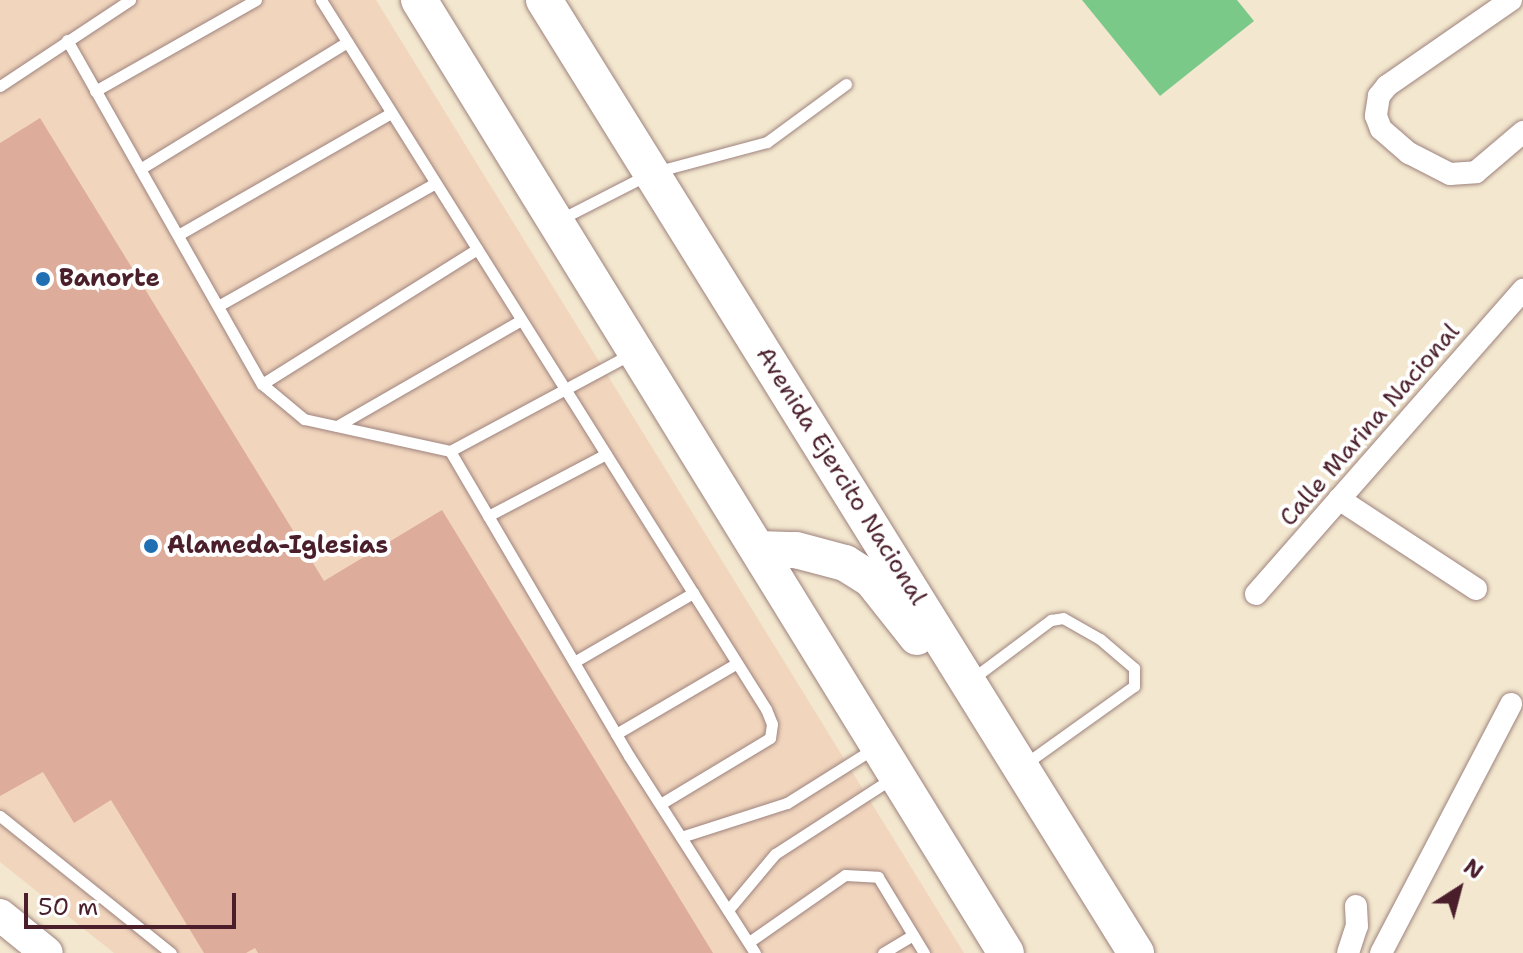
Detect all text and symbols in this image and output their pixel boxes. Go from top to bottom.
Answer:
place label: Banorte [59,265,160,293]
marker: Banorte [34,270,52,288]
street label: Calle Marina Nacional [1274,318,1466,532]
street label: Avenida Ejercito Nacional [750,342,932,610]
place label: Alameda-Iglesias [167,532,388,560]
marker: Alameda-Iglesias [142,537,160,555]
north arrow [1419,849,1499,929]
text: N [1458,852,1489,886]
scale bar [28,877,240,927]
text: 50 m [38,891,98,923]

